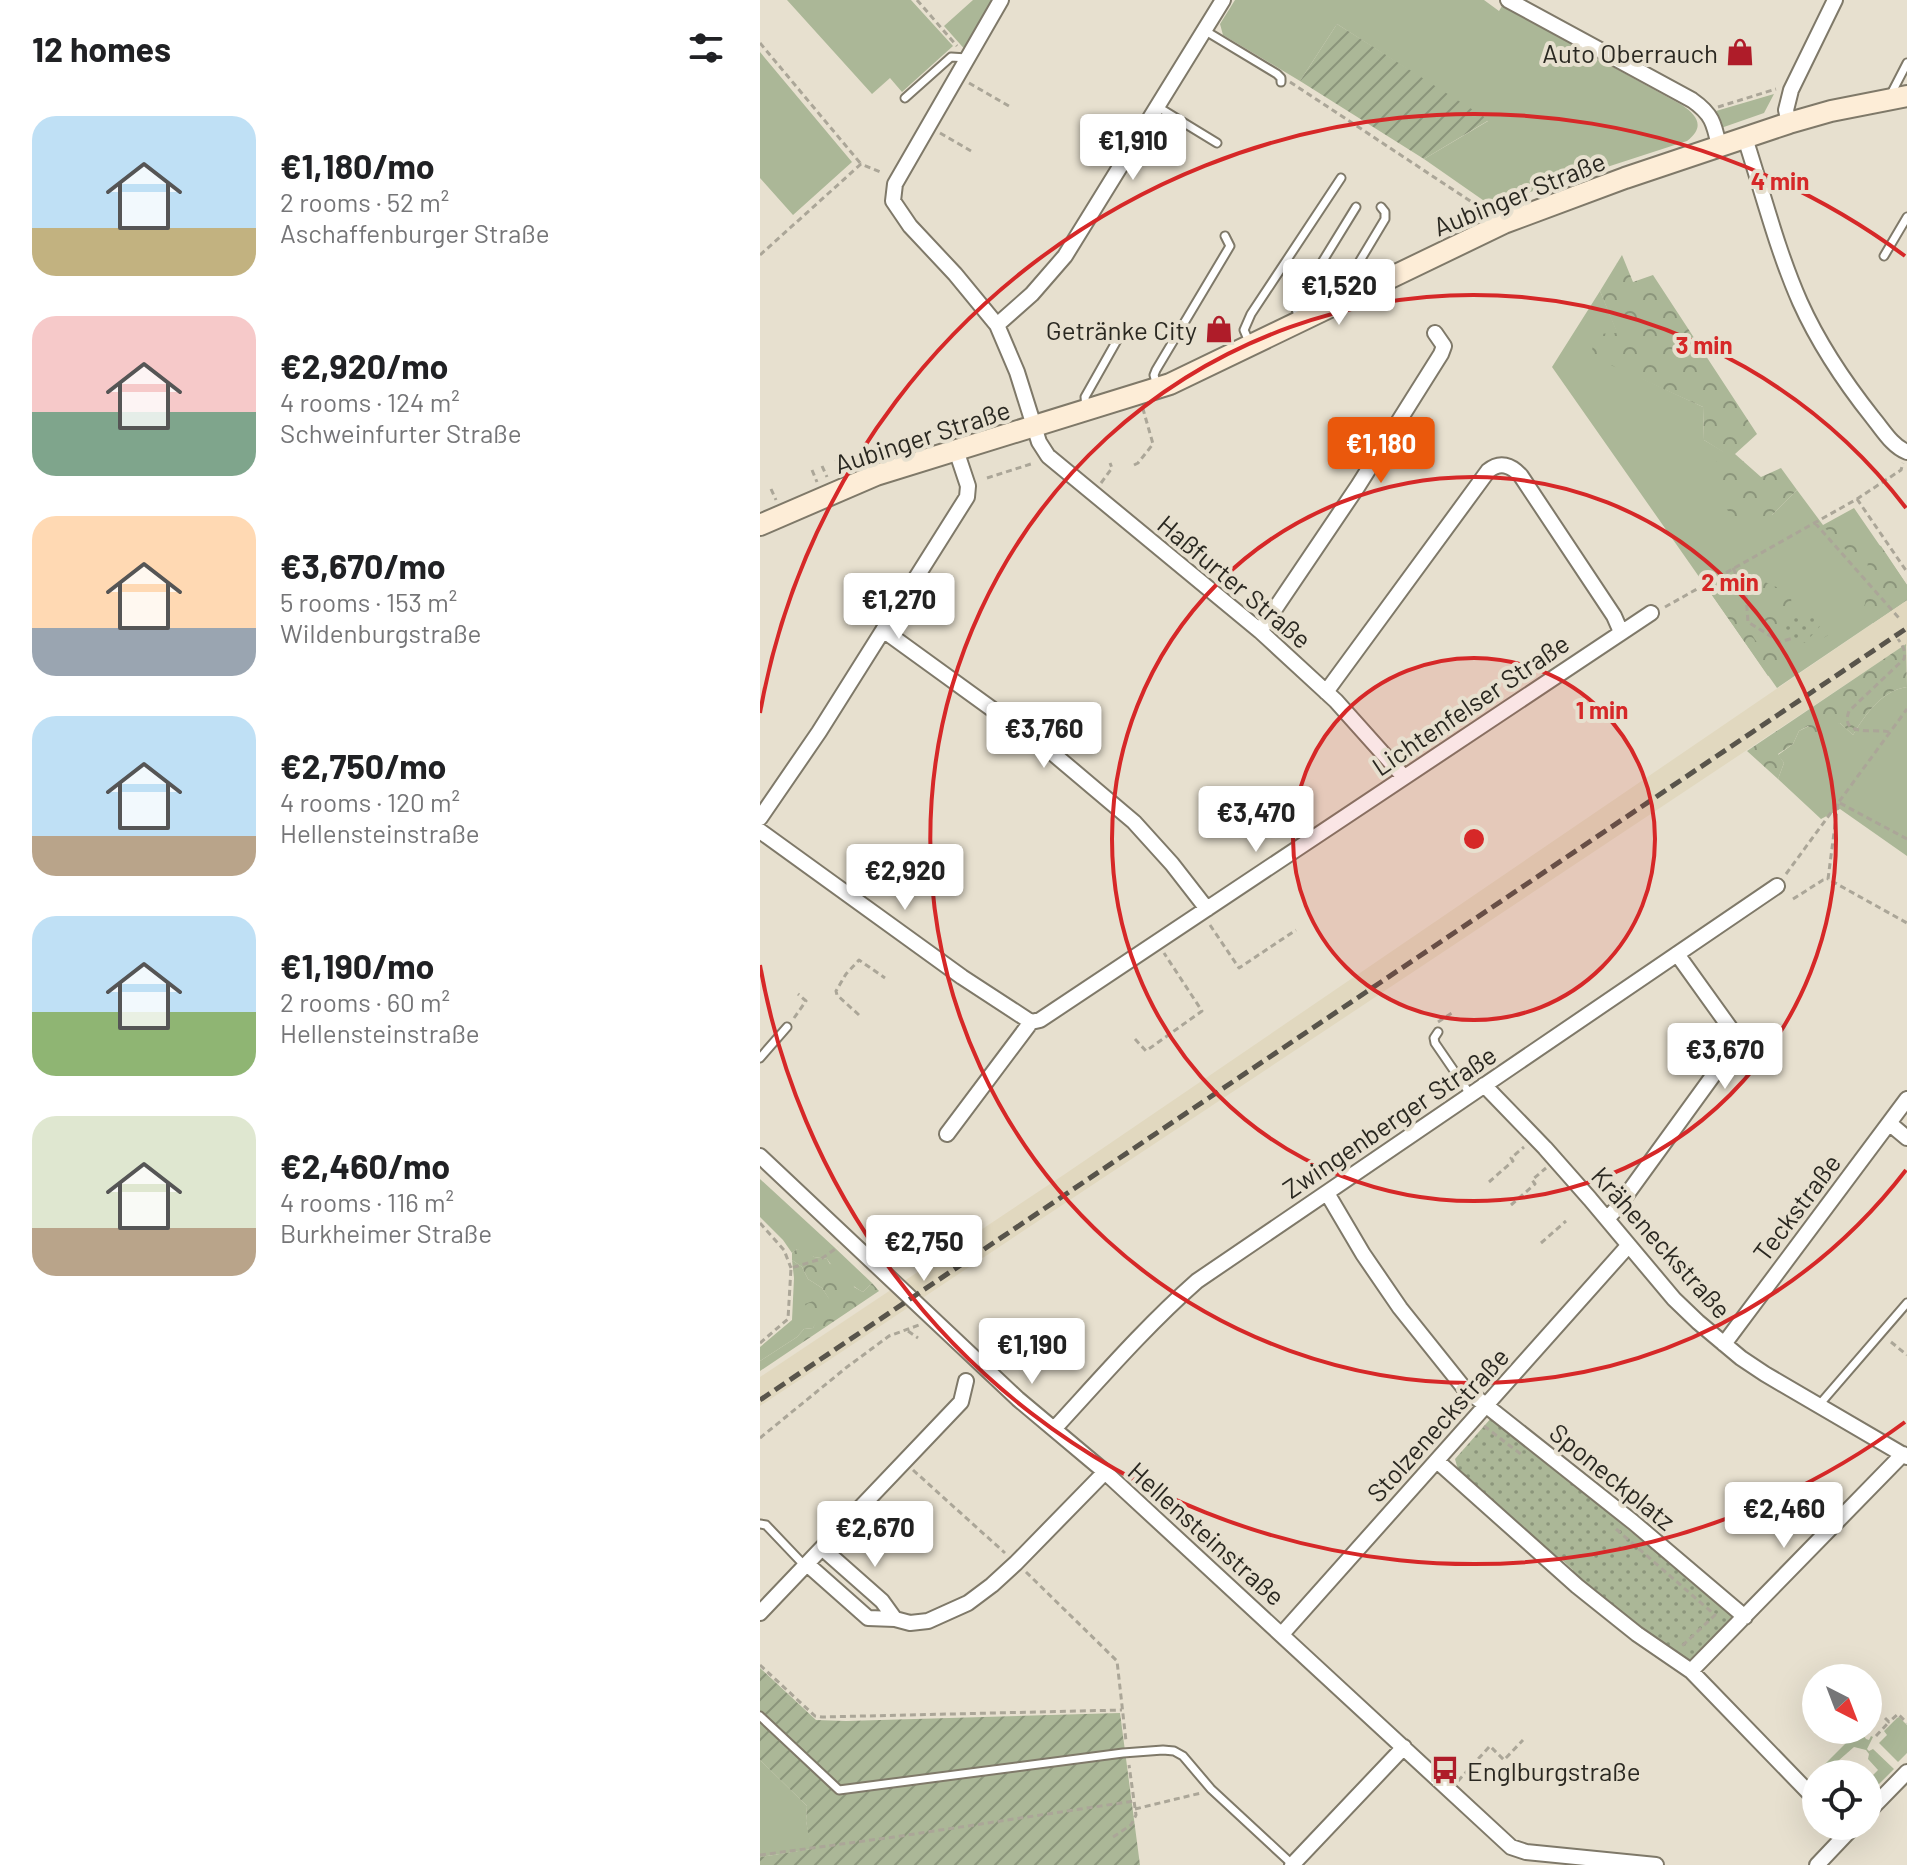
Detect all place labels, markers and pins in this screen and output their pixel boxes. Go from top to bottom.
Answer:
place label: Auto Oberrauch [1542,37,1718,68]
shop icon: Auto Oberrauch [1725,37,1755,67]
pin: €1,910 [1068,114,1198,182]
pin: €1,520 [1274,259,1404,327]
place label: Getränke City [1046,314,1197,345]
shop icon: Getränke City [1204,314,1234,344]
pin: €1,180 [1316,417,1446,485]
pin: €1,270 [834,573,964,641]
pin: €3,760 [979,702,1109,770]
pin: €3,470 [1191,786,1321,854]
centre of rings [1460,825,1488,853]
pin: €2,920 [840,844,970,912]
pin: €3,670 [1660,1023,1790,1091]
pin: €2,750 [859,1215,989,1283]
pin: €1,190 [967,1318,1097,1386]
pin: €2,460 [1719,1482,1849,1550]
pin: €2,670 [810,1501,940,1569]
bus stop icon: Englburgstraße [1430,1755,1460,1785]
place label: Englburgstraße [1467,1755,1641,1786]

